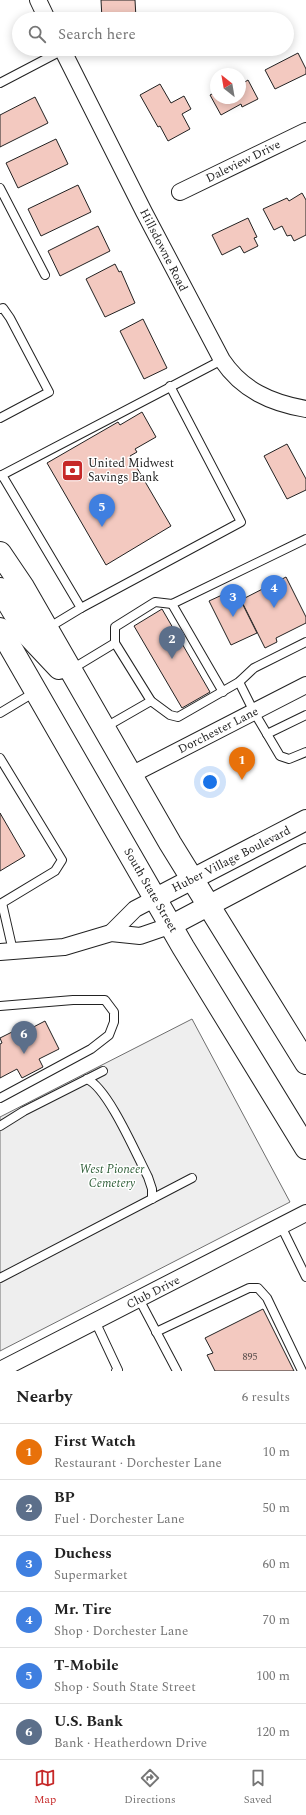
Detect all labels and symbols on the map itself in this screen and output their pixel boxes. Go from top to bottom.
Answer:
north arrow [210,68,246,104]
street label: Daleview Drive [203,135,284,188]
street label: Hillsdowne Road [134,205,193,295]
place label: United Midwest Savings Bank [88,454,174,487]
bank icon: United Midwest Savings Bank [60,457,86,483]
pin: 5 [89,494,115,527]
pin: 4 [261,575,287,608]
pin: 3 [220,584,246,617]
pin: 2 [159,626,185,659]
street label: Dorchester Lane [175,702,262,759]
pin: 1 [229,747,255,780]
your location [200,772,220,792]
street label: Huber Village Boulevard [168,821,294,898]
street label: South State Street [119,844,183,936]
pin: 6 [11,1021,37,1054]
park label: West Pioneer Cemetery [80,1160,145,1193]
street label: Club Drive [123,1271,184,1314]
house number: 895 [243,1349,258,1365]

